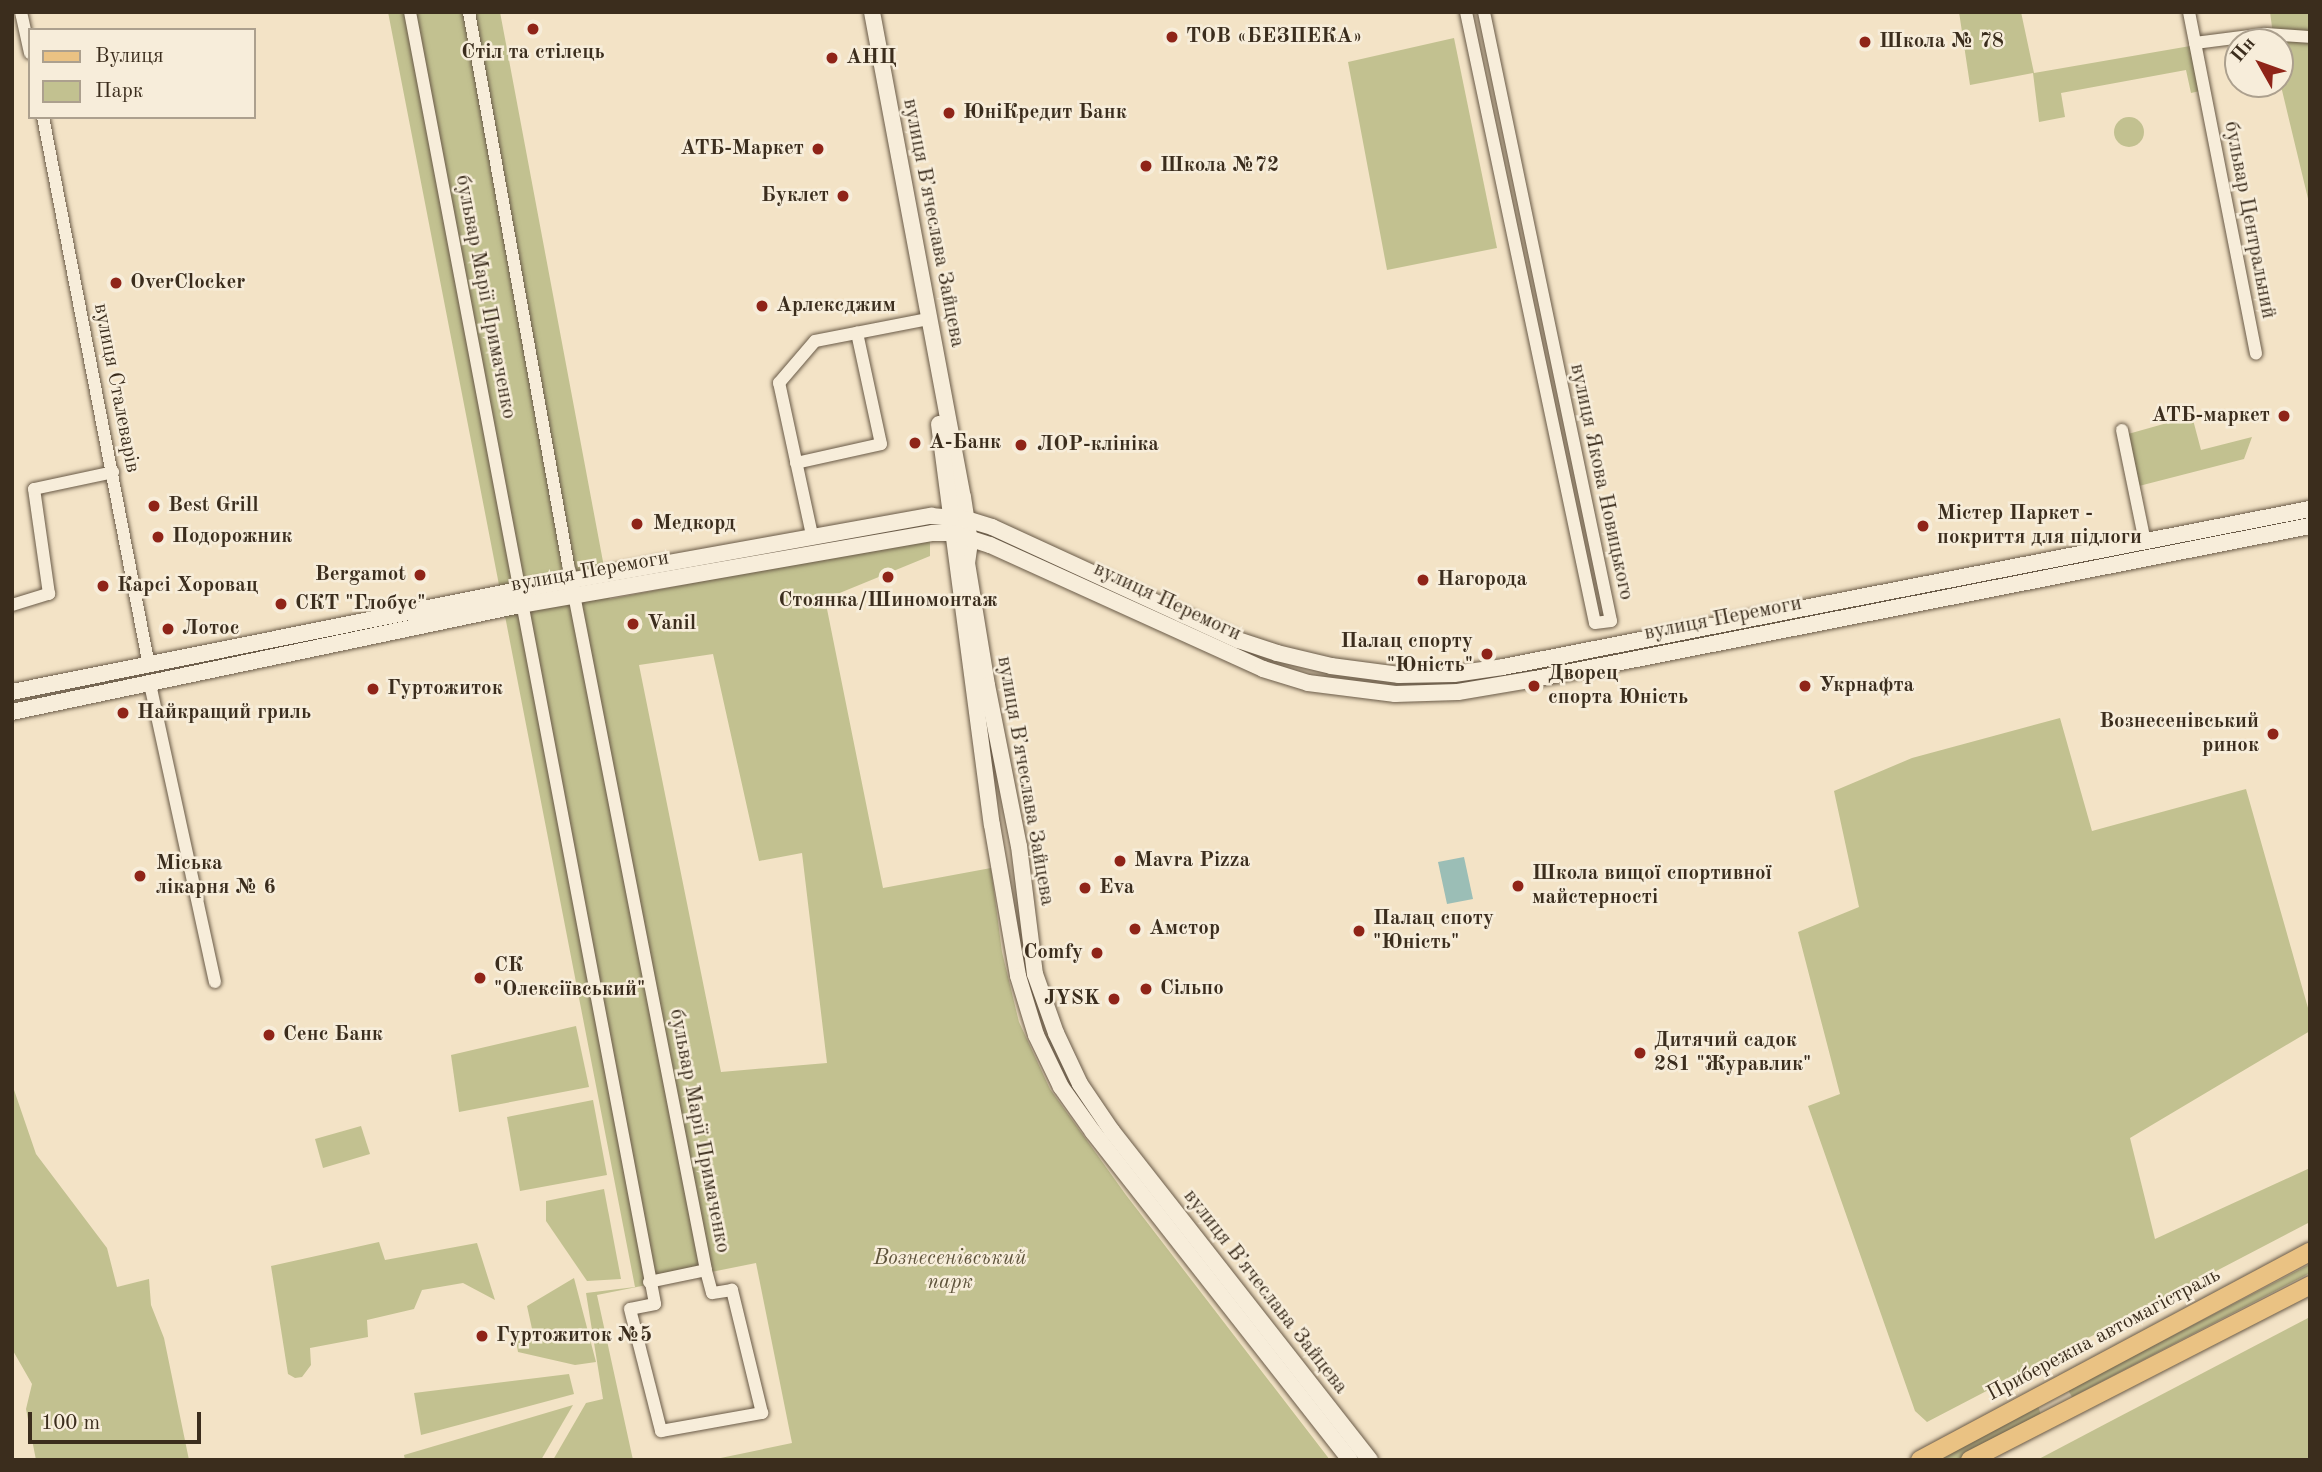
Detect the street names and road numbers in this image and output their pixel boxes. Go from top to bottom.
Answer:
street label: вулиця Вʼячеслава Зайцева [897,96,969,350]
street label: бульвар Центральний [2218,119,2280,321]
street label: бульвар Марії Примаченко [449,173,521,421]
street label: вулиця Сталеварів [87,301,145,475]
street label: вулиця Якова Новицького [1564,361,1638,603]
street label: вулиця Перемоги [509,546,671,598]
street label: вулиця Перемоги [1089,557,1245,647]
street label: вулиця Перемоги [1642,591,1804,647]
street label: вулиця Вʼячеслава Зайцева [991,654,1059,908]
street label: бульвар Марії Примаченко [663,1007,735,1255]
street label: вулиця Вʼячеслава Зайцева [1177,1185,1353,1399]
street label: Прибережна автомагістраль [1983,1263,2225,1407]

